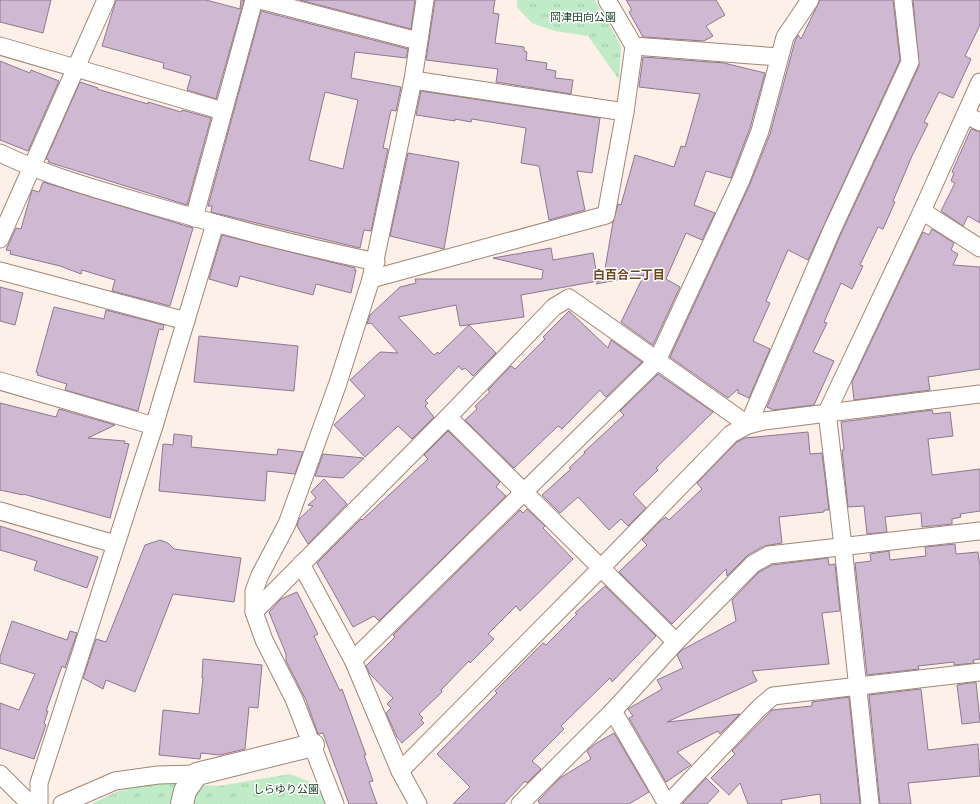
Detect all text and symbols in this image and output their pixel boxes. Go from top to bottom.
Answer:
park label: 岡津田向公園 [550,11,616,24]
district label: 白百合二丁目 [593,268,665,282]
park label: しらゆり公園 [253,783,319,796]

